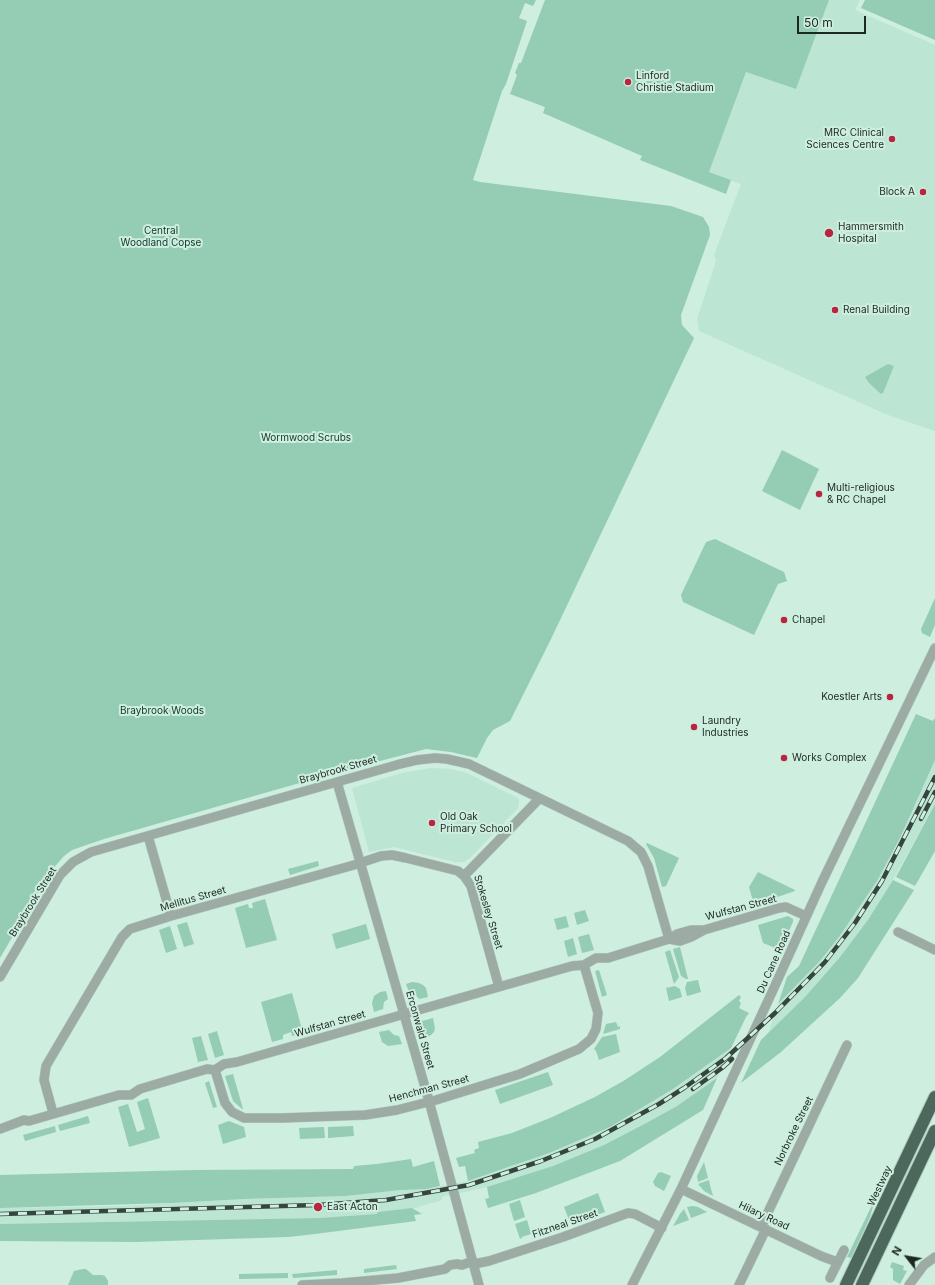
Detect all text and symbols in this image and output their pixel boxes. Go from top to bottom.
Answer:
scale bar [799,8,868,34]
text: 50 m [804,15,833,30]
place label: Linford Christie Stadium [636,70,714,94]
marker: Linford Christie Stadium [623,77,633,87]
place label: MRC Clinical Sciences Centre [806,127,884,150]
marker: MRC Clinical Sciences Centre [887,134,897,144]
place label: Block A [879,186,915,198]
marker: Block A [918,187,928,197]
place label: Hammersmith Hospital [838,221,904,244]
park label: Central Woodland Copse [121,225,201,248]
marker: Hammersmith Hospital [823,227,835,239]
place label: Renal Building [843,304,910,316]
marker: Renal Building [830,305,840,315]
park label: Wormwood Scrubs [261,432,351,444]
place label: Multi-religious & RC Chapel [827,482,895,506]
marker: Multi-religious & RC Chapel [814,489,824,499]
place label: Chapel [792,614,825,626]
marker: Chapel [779,615,789,625]
place label: Koestler Arts [821,691,882,703]
marker: Koestler Arts [885,692,895,702]
park label: Braybrook Woods [120,705,204,717]
place label: Laundry Industries [702,715,749,738]
marker: Laundry Industries [689,722,699,732]
place label: Works Complex [792,752,867,764]
street label: Braybrook Street [298,753,378,787]
marker: Works Complex [779,753,789,763]
place label: Old Oak Primary School [440,811,512,834]
marker: Old Oak Primary School [427,818,437,828]
street label: Braybrook Street [7,865,59,939]
street label: Stokesley Street [471,874,505,950]
street label: Mellitus Street [159,884,227,914]
street label: Wulfstan Street [704,893,778,923]
street label: Du Cane Road [755,929,793,995]
street label: Erconwald Street [403,990,437,1070]
street label: Wulfstan Street [293,1008,367,1040]
street label: Henchman Street [388,1073,470,1105]
street label: Norbroke Street [772,1095,816,1167]
street label: Westway [865,1164,895,1208]
street label: Hilary Road [737,1199,791,1233]
marker: East Acton [312,1201,324,1213]
place label: East Acton [327,1201,378,1213]
street label: Fitzneal Street [531,1207,599,1241]
north arrow [887,1237,927,1277]
text: N [889,1244,905,1258]

